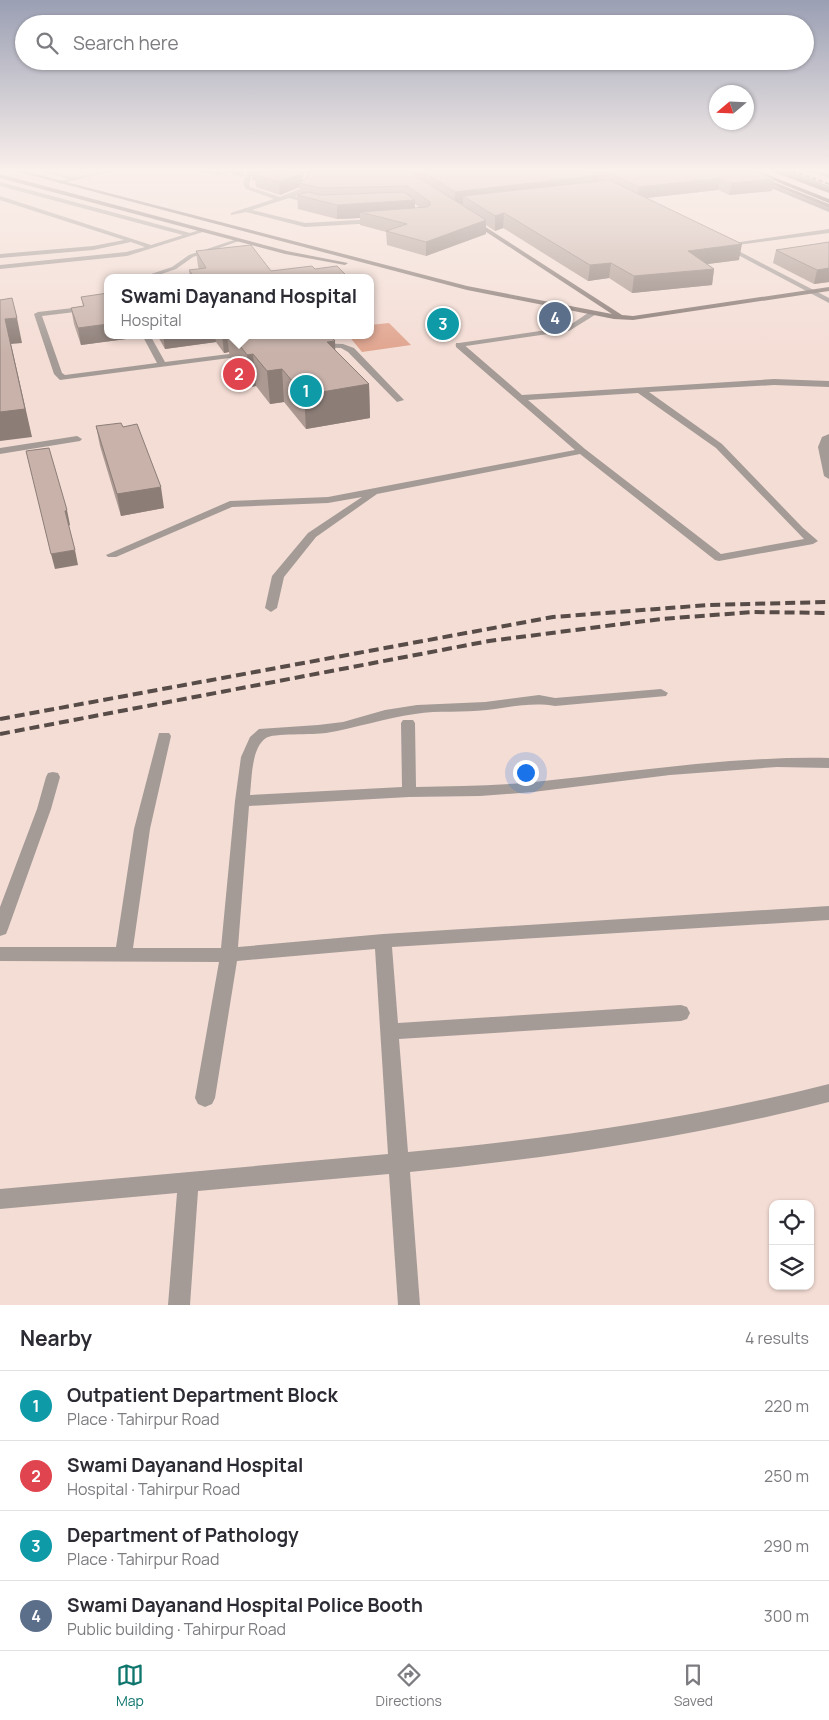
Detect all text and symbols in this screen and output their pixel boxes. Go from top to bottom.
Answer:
search box [15,15,814,70]
icon: search [33,29,61,57]
text: Search here [73,30,179,56]
north arrow [709,85,754,130]
popup [104,274,374,339]
text: Swami Dayanand Hospital [121,283,357,309]
pin: 4 [539,299,571,337]
pin: 3 [427,305,459,343]
text: Hospital [121,309,182,331]
pin: 2 [223,355,255,393]
pin: 1 [290,372,322,410]
your location [513,760,539,786]
map controls [769,1200,814,1290]
button: locate [769,1200,814,1245]
button: layers [769,1245,814,1290]
text: Nearby [20,1324,92,1352]
text: 4 results [745,1327,809,1349]
text: Outpatient Department Block [67,1382,338,1408]
text: 1 [32,1395,40,1417]
text: 220 m [764,1395,809,1417]
text: Place · Tahirpur Road [67,1408,219,1430]
text: Swami Dayanand Hospital [67,1452,303,1478]
text: 2 [31,1465,41,1487]
text: 250 m [764,1465,809,1487]
text: Hospital · Tahirpur Road [67,1478,240,1500]
text: Department of Pathology [67,1522,299,1548]
text: 3 [31,1535,41,1557]
text: 290 m [763,1535,809,1557]
text: Place · Tahirpur Road [67,1548,219,1570]
text: Swami Dayanand Hospital Police Booth [67,1592,423,1618]
text: 4 [31,1605,41,1627]
text: 300 m [764,1605,809,1627]
text: Public building · Tahirpur Road [67,1618,286,1640]
tab: Map [116,1661,144,1710]
tab: Directions [376,1661,442,1710]
tab: Saved [674,1661,713,1710]

